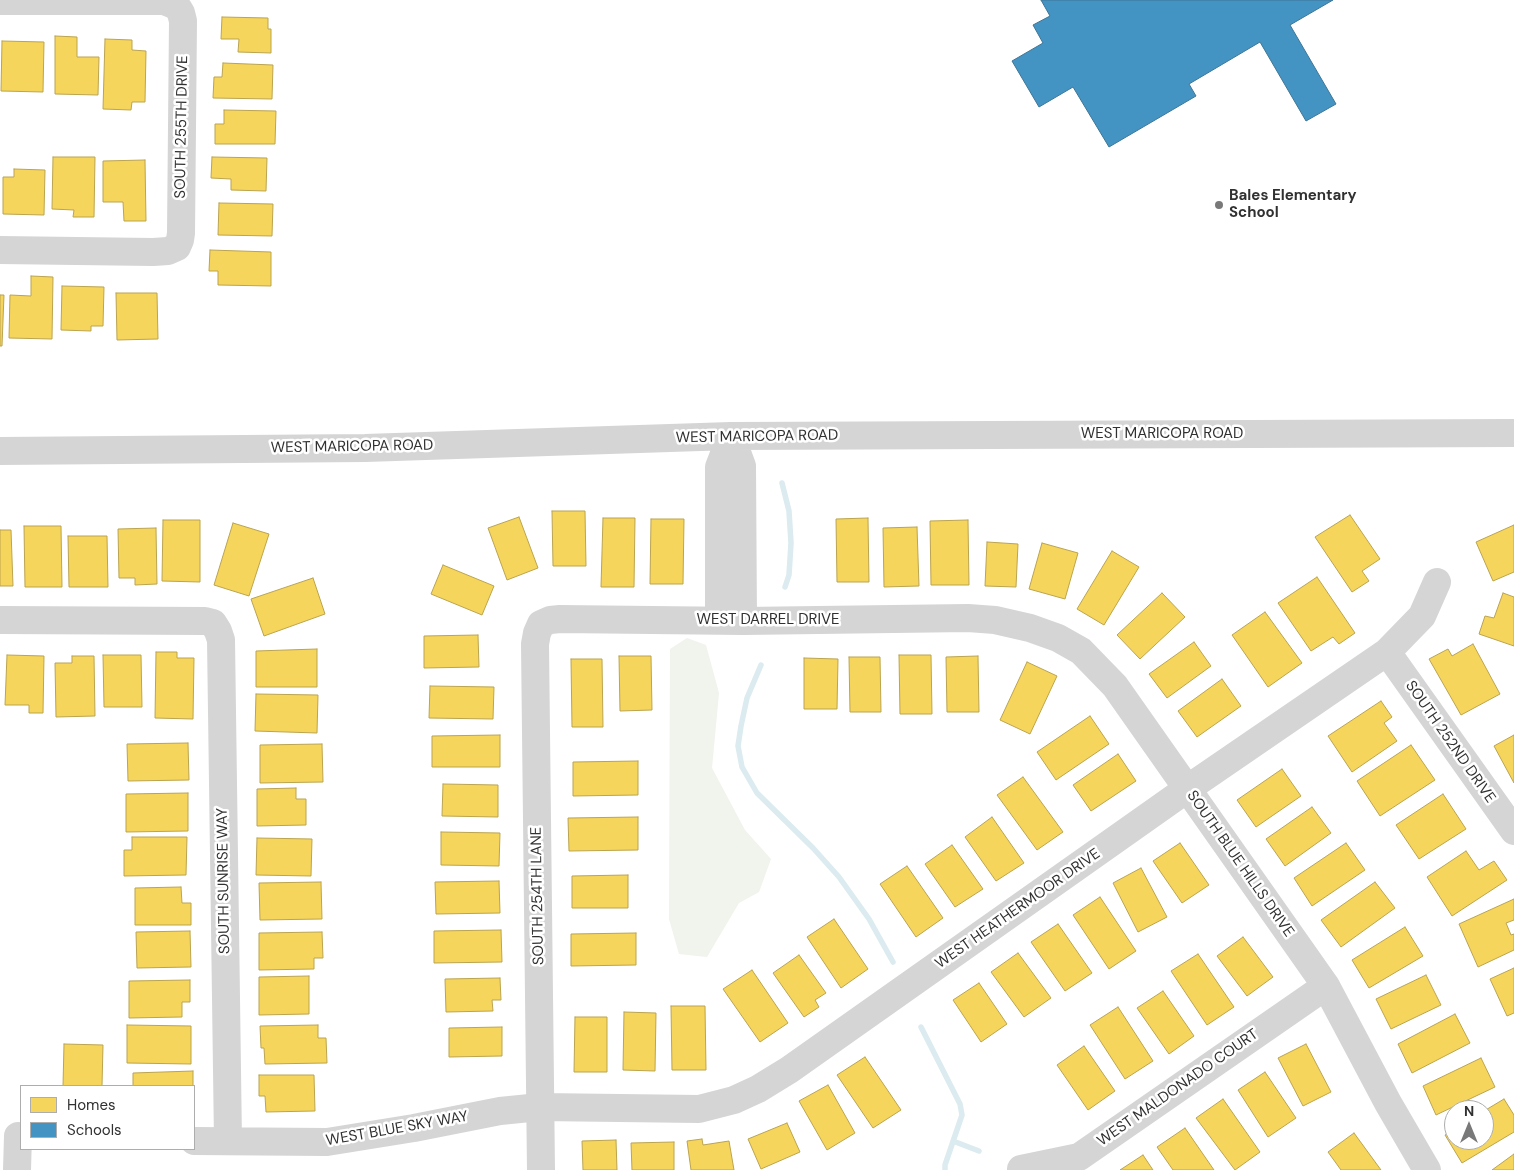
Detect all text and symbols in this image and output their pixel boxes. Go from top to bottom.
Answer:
street label: SOUTH 255TH DRIVE [172,55,192,199]
place label: Bales Elementary School [1229,187,1357,222]
marker: Bales Elementary School [1213,199,1225,211]
street label: WEST MARICOPA ROAD [1081,425,1243,443]
street label: WEST MARICOPA ROAD [676,427,838,447]
street label: WEST MARICOPA ROAD [271,437,433,457]
street label: WEST DARREL DRIVE [697,611,839,629]
street label: SOUTH 252ND DRIVE [1401,678,1499,806]
street label: SOUTH BLUE HILLS DRIVE [1183,787,1297,941]
street label: SOUTH SUNRISE WAY [214,808,234,954]
street label: SOUTH 254TH LANE [528,827,548,965]
street label: WEST HEATHERMOOR DRIVE [932,845,1104,973]
street label: WEST MALDONADO COURT [1094,1026,1262,1150]
legend [20,1085,195,1150]
text: Homes [67,1095,116,1115]
north arrow [1444,1100,1494,1150]
text: N [1464,1102,1474,1120]
street label: WEST BLUE SKY WAY [325,1108,469,1150]
text: Schools [67,1120,122,1140]

